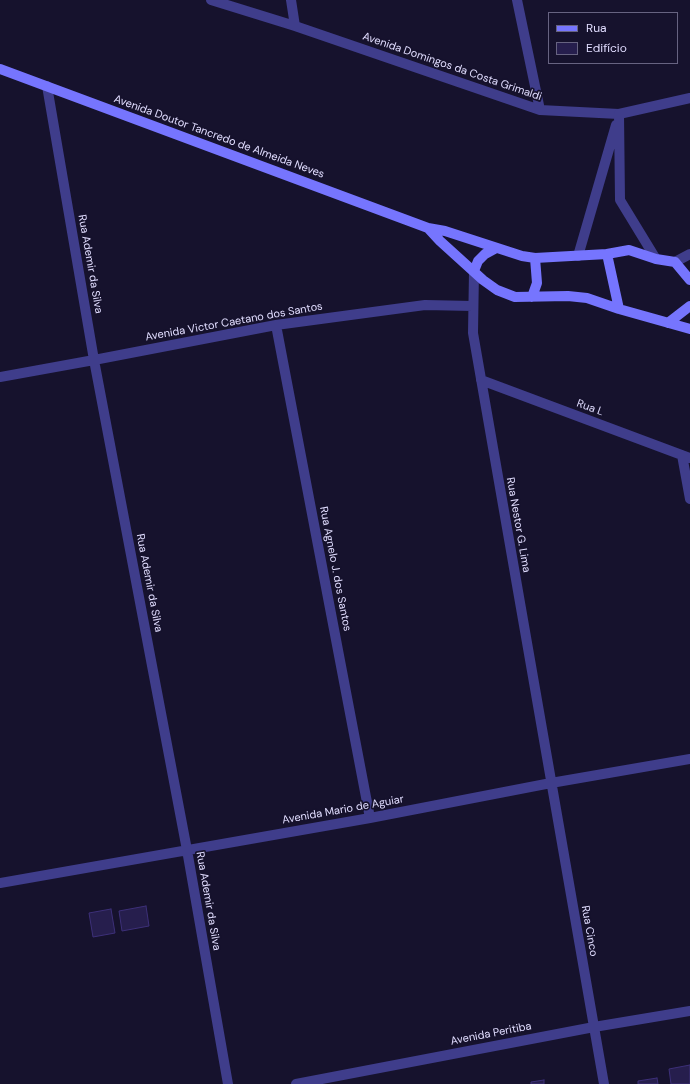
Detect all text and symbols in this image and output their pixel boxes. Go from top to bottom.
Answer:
legend [548,12,678,64]
text: Rua [586,20,607,36]
street label: Avenida Domingos da Costa Grimaldi [361,30,543,104]
text: Edifício [586,40,627,56]
street label: Avenida Doutor Tancredo de Almeida Neves [112,93,326,181]
street label: Rua Ademir da Silva [75,214,105,314]
street label: Avenida Victor Caetano dos Santos [144,300,324,344]
street label: Rua L [575,397,605,419]
street label: Rua Nestor G. Lima [503,476,533,574]
street label: Rua Agnelo J. dos Santos [316,506,354,632]
street label: Rua Ademir da Silva [133,533,165,633]
street label: Avenida Mario de Aguiar [281,793,405,827]
street label: Rua Ademir da Silva [193,851,223,951]
street label: Rua Cinco [578,905,600,957]
street label: Avenida Peritiba [449,1020,533,1048]

